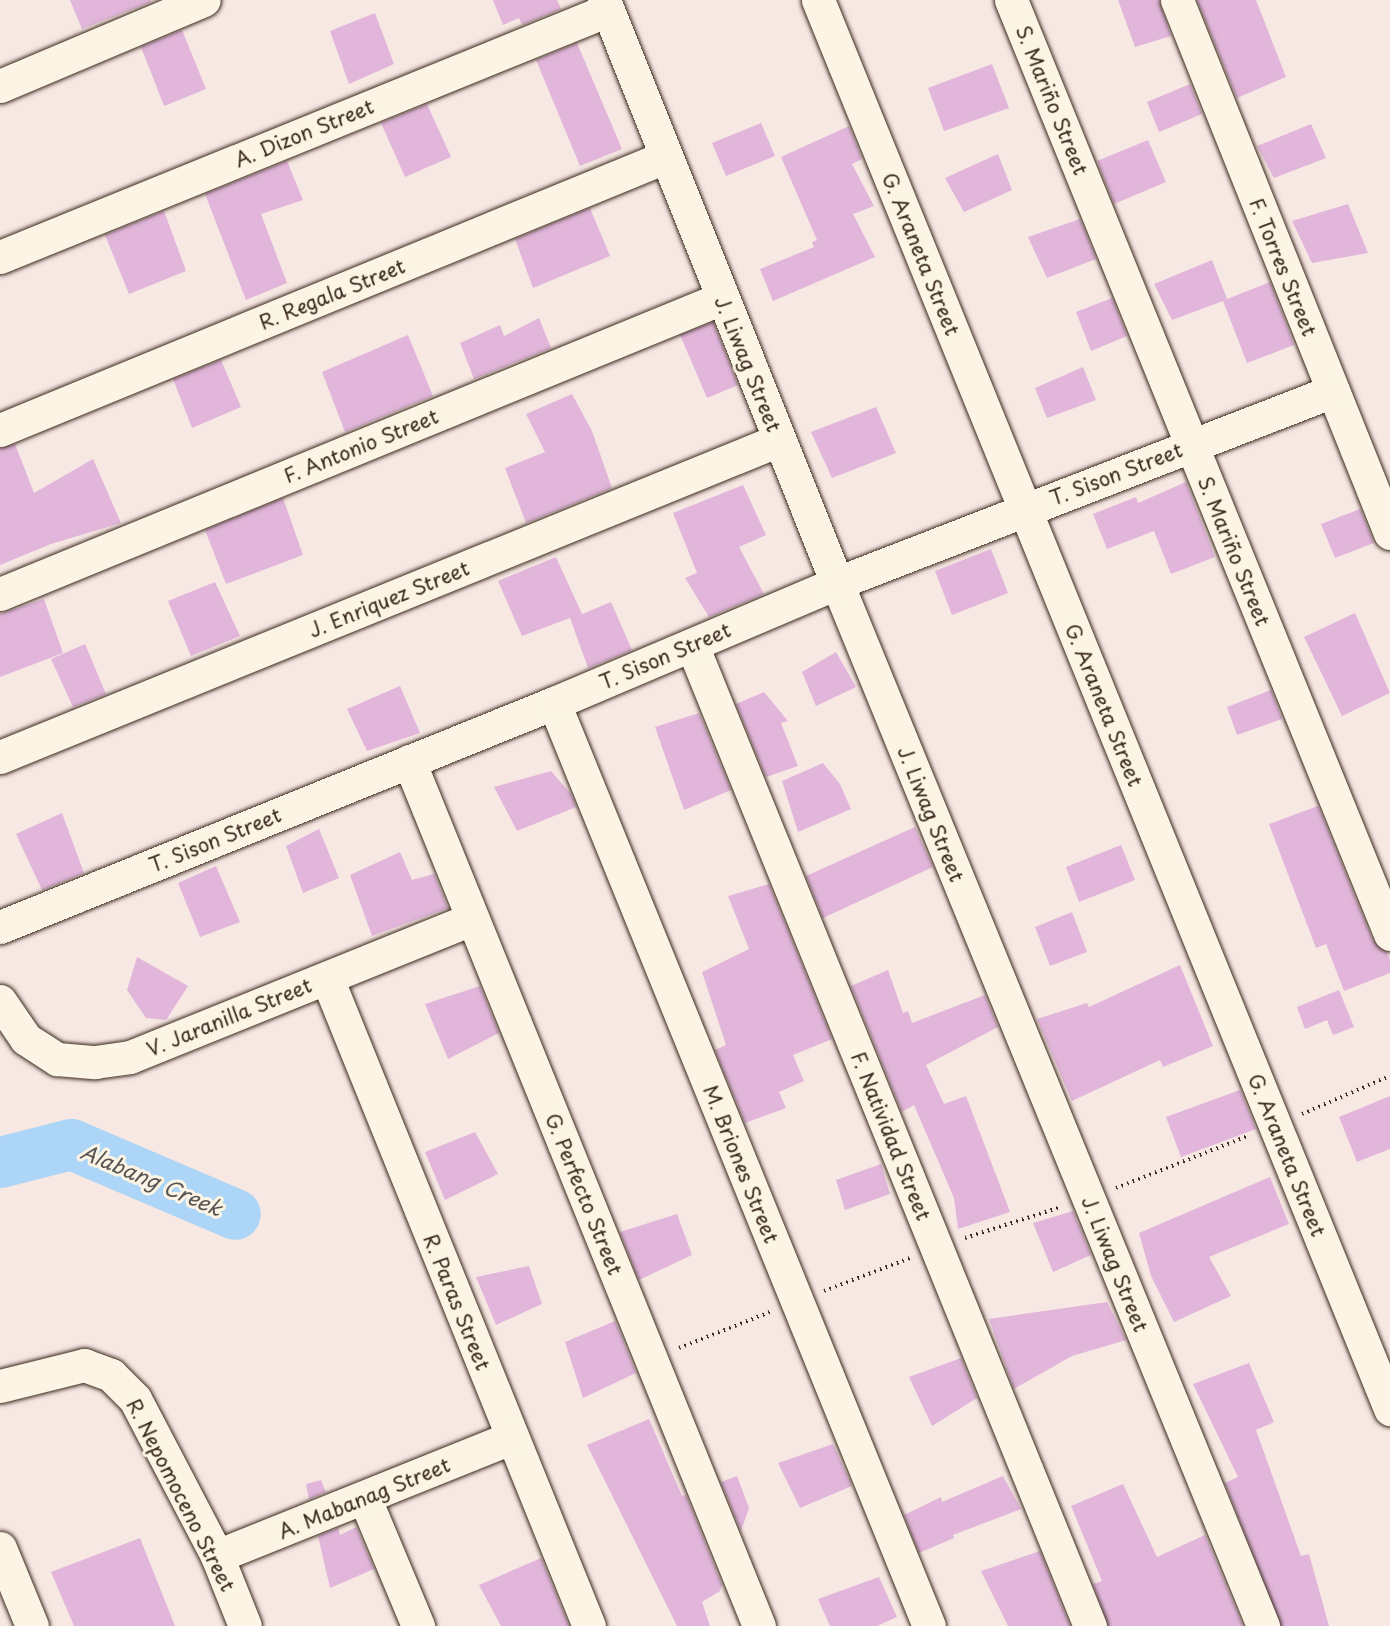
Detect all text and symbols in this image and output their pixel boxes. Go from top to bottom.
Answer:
street label: S. Mariño Street [1011,22,1093,178]
street label: A. Dizon Street [231,94,377,172]
street label: G. Araneta Street [877,168,965,340]
street label: F. Torres Street [1244,194,1322,340]
street label: R. Regala Street [255,253,409,335]
street label: J. Liwag Street [710,292,786,436]
street label: F. Antonio Street [280,404,442,488]
street label: T. Sison Street [1046,438,1186,510]
street label: S. Mariño Street [1193,473,1275,629]
street label: J. Enriquez Street [304,556,474,642]
street label: T. Sison Street [596,618,734,694]
street label: G. Araneta Street [1060,619,1148,791]
street label: J. Liwag Street [893,742,969,886]
street label: T. Sison Street [145,803,285,877]
street label: V. Jaranilla Street [143,973,315,1061]
street label: F. Natividad Street [846,1048,936,1224]
street label: G. Araneta Street [1243,1069,1331,1241]
street label: M. Briones Street [698,1080,784,1248]
street label: G. Perfecto Street [540,1109,628,1279]
water label: Alabang Creek [77,1138,227,1220]
street label: J. Liwag Street [1077,1192,1153,1336]
street label: R. Paras Street [418,1230,496,1374]
street label: R. Nepomoceno Street [122,1394,240,1596]
street label: A. Mabanag Street [274,1452,454,1544]

